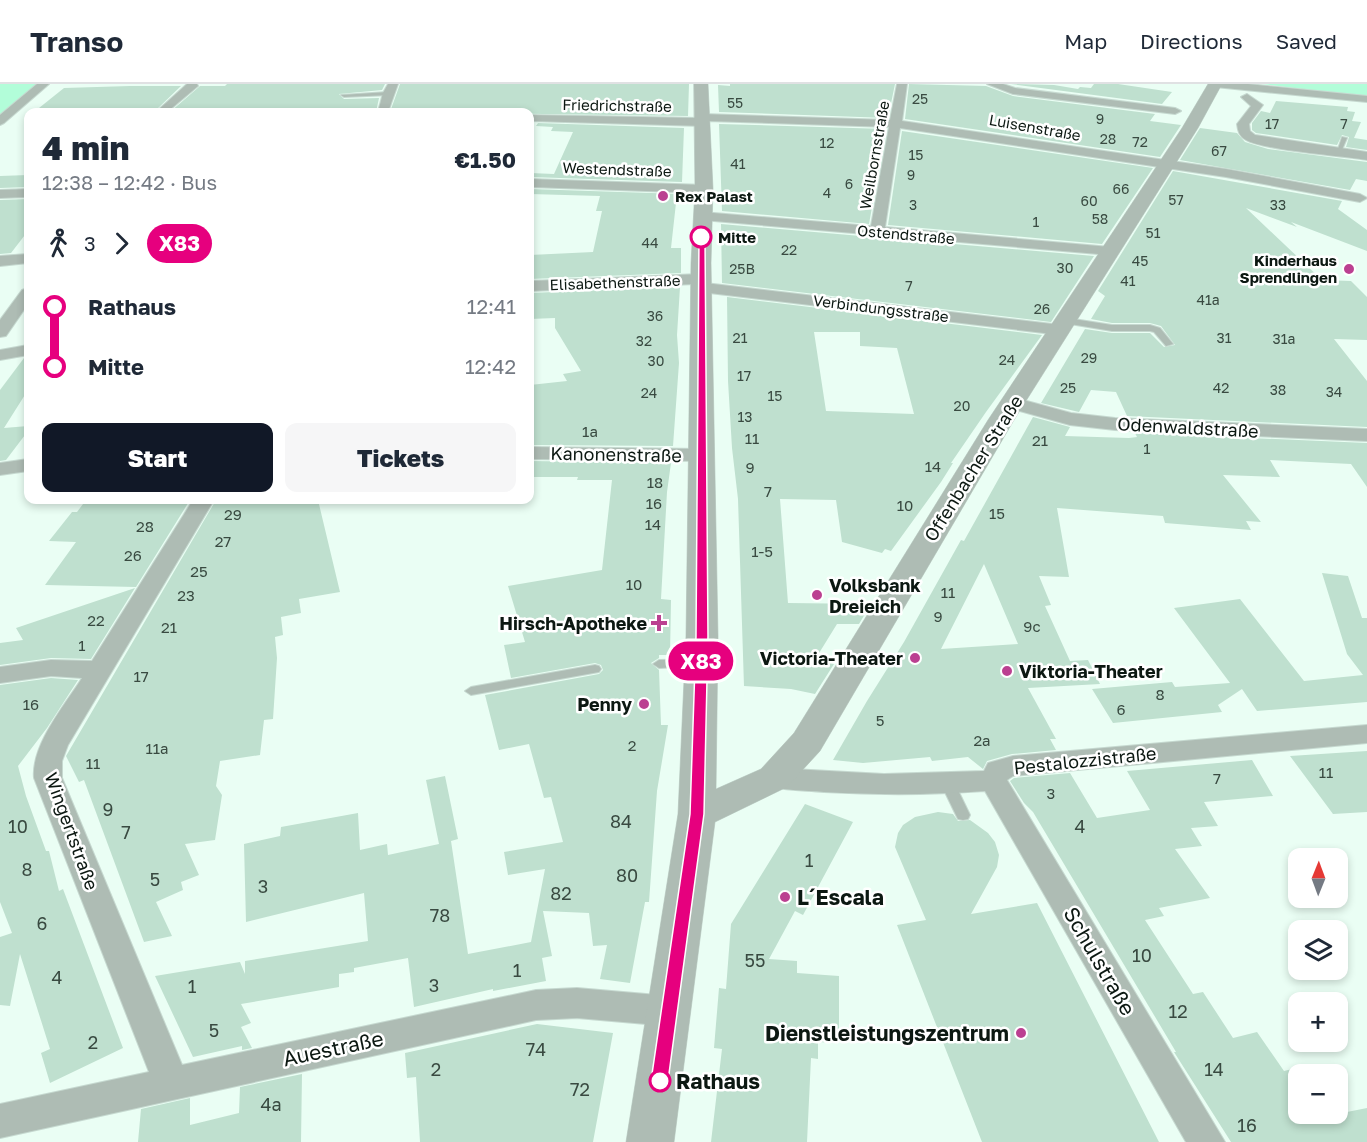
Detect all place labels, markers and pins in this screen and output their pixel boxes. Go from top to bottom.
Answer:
place label: Rex Palast [675,187,753,205]
marker: Rex Palast [656,189,670,203]
marker: Mitte [690,226,712,248]
place label: Mitte [718,228,756,246]
place label: Kinderhaus Sprendlingen [1240,251,1337,286]
marker: Kinderhaus Sprendlingen [1342,262,1356,276]
place label: Volksbank Dreieich [829,574,921,617]
marker: Volksbank Dreieich [810,588,824,602]
place label: Hirsch-Apotheke [499,612,647,634]
marker: Hirsch-Apotheke [652,616,666,630]
place label: Victoria-Theater [760,647,903,669]
marker: Victoria-Theater [908,651,922,665]
place label: Viktoria-Theater [1019,660,1163,682]
marker: Viktoria-Theater [1000,664,1014,678]
place label: Penny [577,693,632,715]
marker: Penny [637,697,651,711]
place label: L´Escala [797,884,884,910]
marker: L´Escala [778,890,792,904]
place label: Dienstleistungszentrum [765,1020,1009,1046]
marker: Dienstleistungszentrum [1014,1026,1028,1040]
place label: Rathaus [676,1068,760,1094]
marker: Rathaus [649,1070,671,1092]

